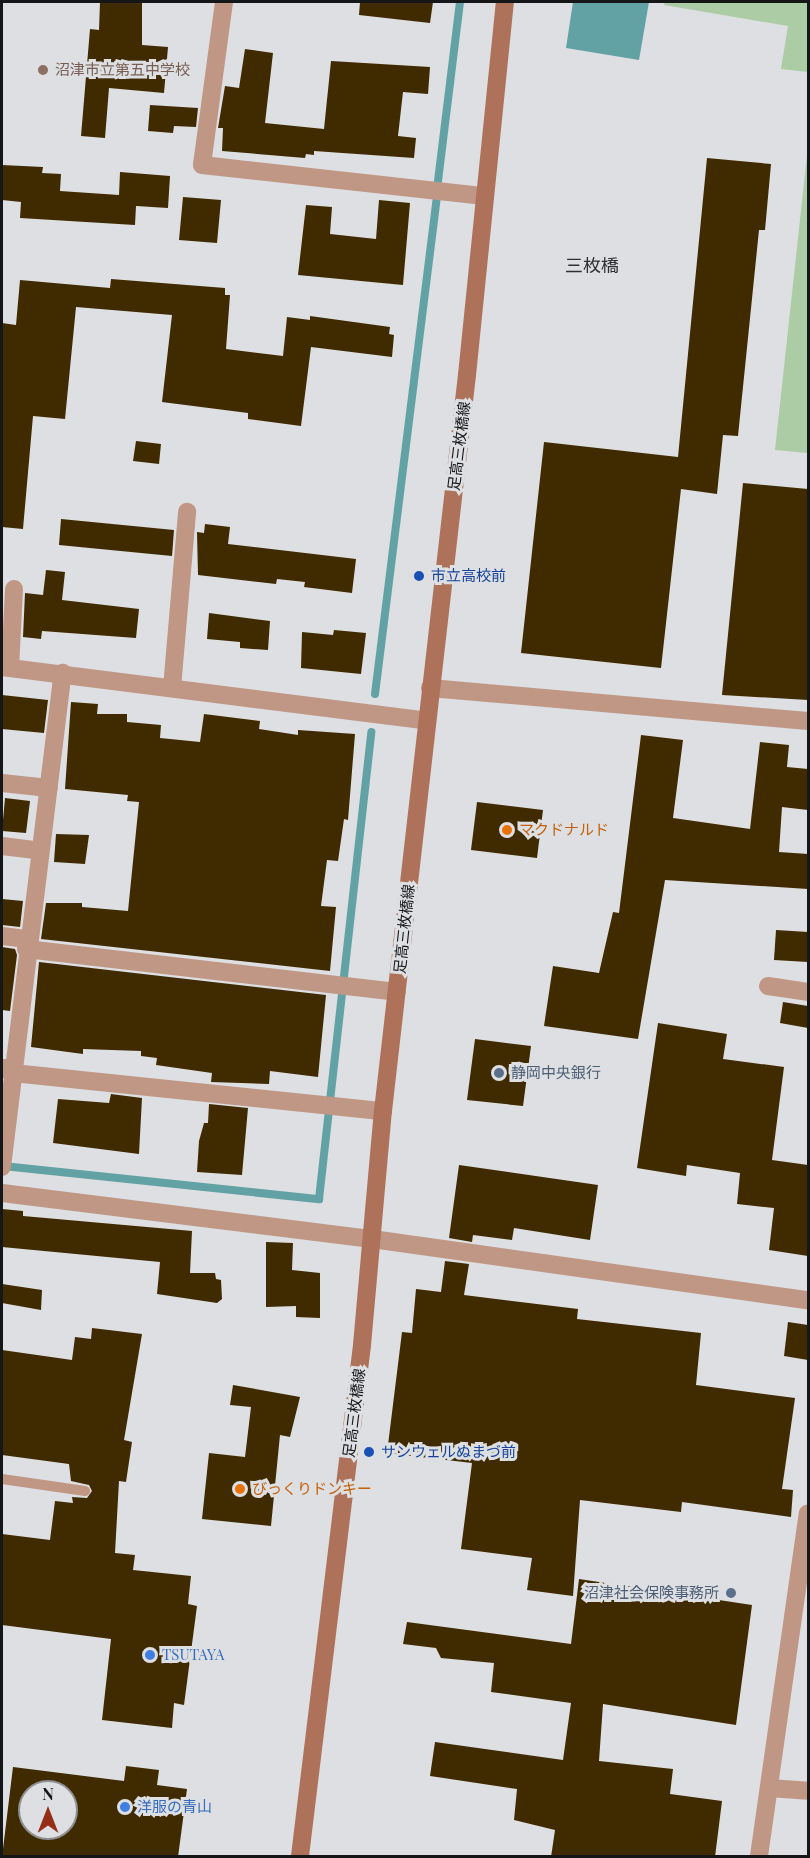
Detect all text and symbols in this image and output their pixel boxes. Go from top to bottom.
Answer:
place label: 沼津市立第五中学校 [55,61,190,79]
marker: 沼津市立第五中学校 [36,63,50,77]
district label: 三枚橋 [565,254,619,276]
street label: 足高三枚橋線 [445,400,473,492]
place label: 市立高校前 [431,567,506,585]
marker: 市立高校前 [412,569,426,583]
place label: マクドナルド [519,821,609,839]
marker: マクドナルド [500,823,514,837]
street label: 足高三枚橋線 [390,883,418,975]
place label: 静岡中央銀行 [511,1064,601,1082]
marker: 静岡中央銀行 [492,1066,506,1080]
street label: 足高三枚橋線 [340,1367,368,1459]
place label: サンウェルぬまづ前 [381,1443,516,1461]
marker: サンウェルぬまづ前 [362,1445,376,1459]
place label: びっくりドンキー [252,1480,372,1498]
marker: びっくりドンキー [233,1482,247,1496]
place label: 沼津社会保険事務所 [584,1584,719,1602]
marker: 沼津社会保険事務所 [724,1586,738,1600]
place label: TSUTAYA [162,1646,225,1664]
marker: TSUTAYA [143,1648,157,1662]
north arrow [18,1780,78,1840]
text: N [42,1783,54,1804]
place label: 洋服の青山 [137,1798,212,1816]
marker: 洋服の青山 [118,1800,132,1814]

